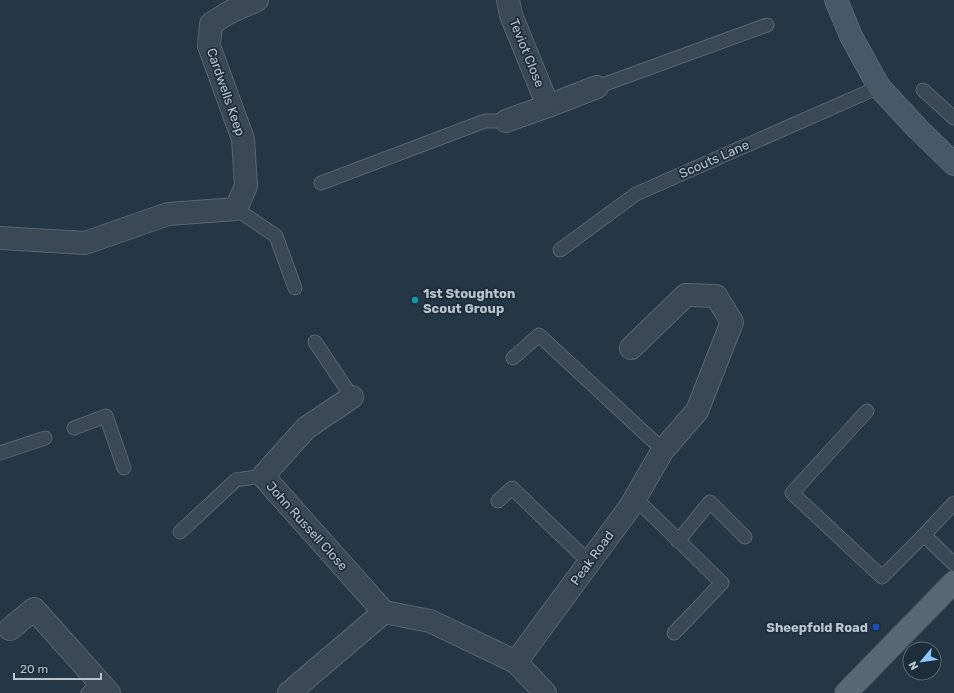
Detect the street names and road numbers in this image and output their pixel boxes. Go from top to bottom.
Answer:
street label: Teviot Close [506,17,548,89]
street label: Cardwells Keep [204,46,248,138]
street label: Scouts Lane [677,137,751,181]
street label: John Russell Close [263,479,351,573]
street label: Peak Road [567,528,617,588]

